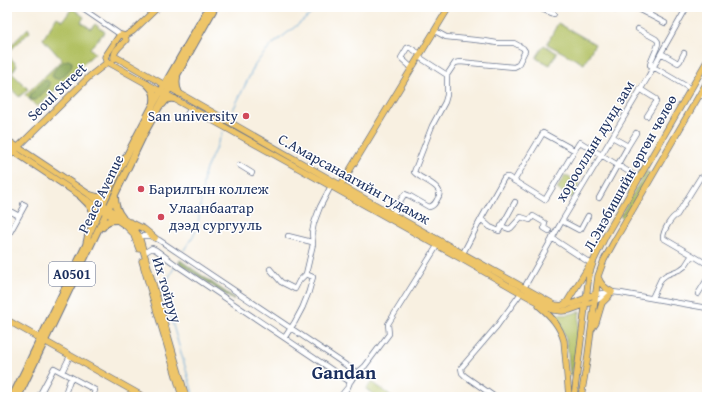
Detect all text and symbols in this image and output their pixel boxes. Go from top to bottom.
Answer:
street label: Seoul Street [22,57,92,125]
street label: хорооллын дунд зам [550,76,639,205]
street label: Л.Энэбишийн өргөн чөлөө [578,90,682,255]
place label: San university [148,105,239,126]
marker: San university [241,111,251,121]
street label: С.Амарсанаагийн гудамж [274,128,434,229]
street label: Peace Avenue [72,151,129,237]
place label: Барилгын коллеж [149,178,269,199]
marker: Барилгын коллеж [136,184,146,194]
place label: Улаанбаатар дээд сургууль [169,197,262,235]
marker: Улаанбаатар дээд сургууль [156,212,166,222]
street label: Их тойруу [147,254,188,326]
road number: A0501 [49,262,95,286]
district label: Gandan [312,358,377,386]

